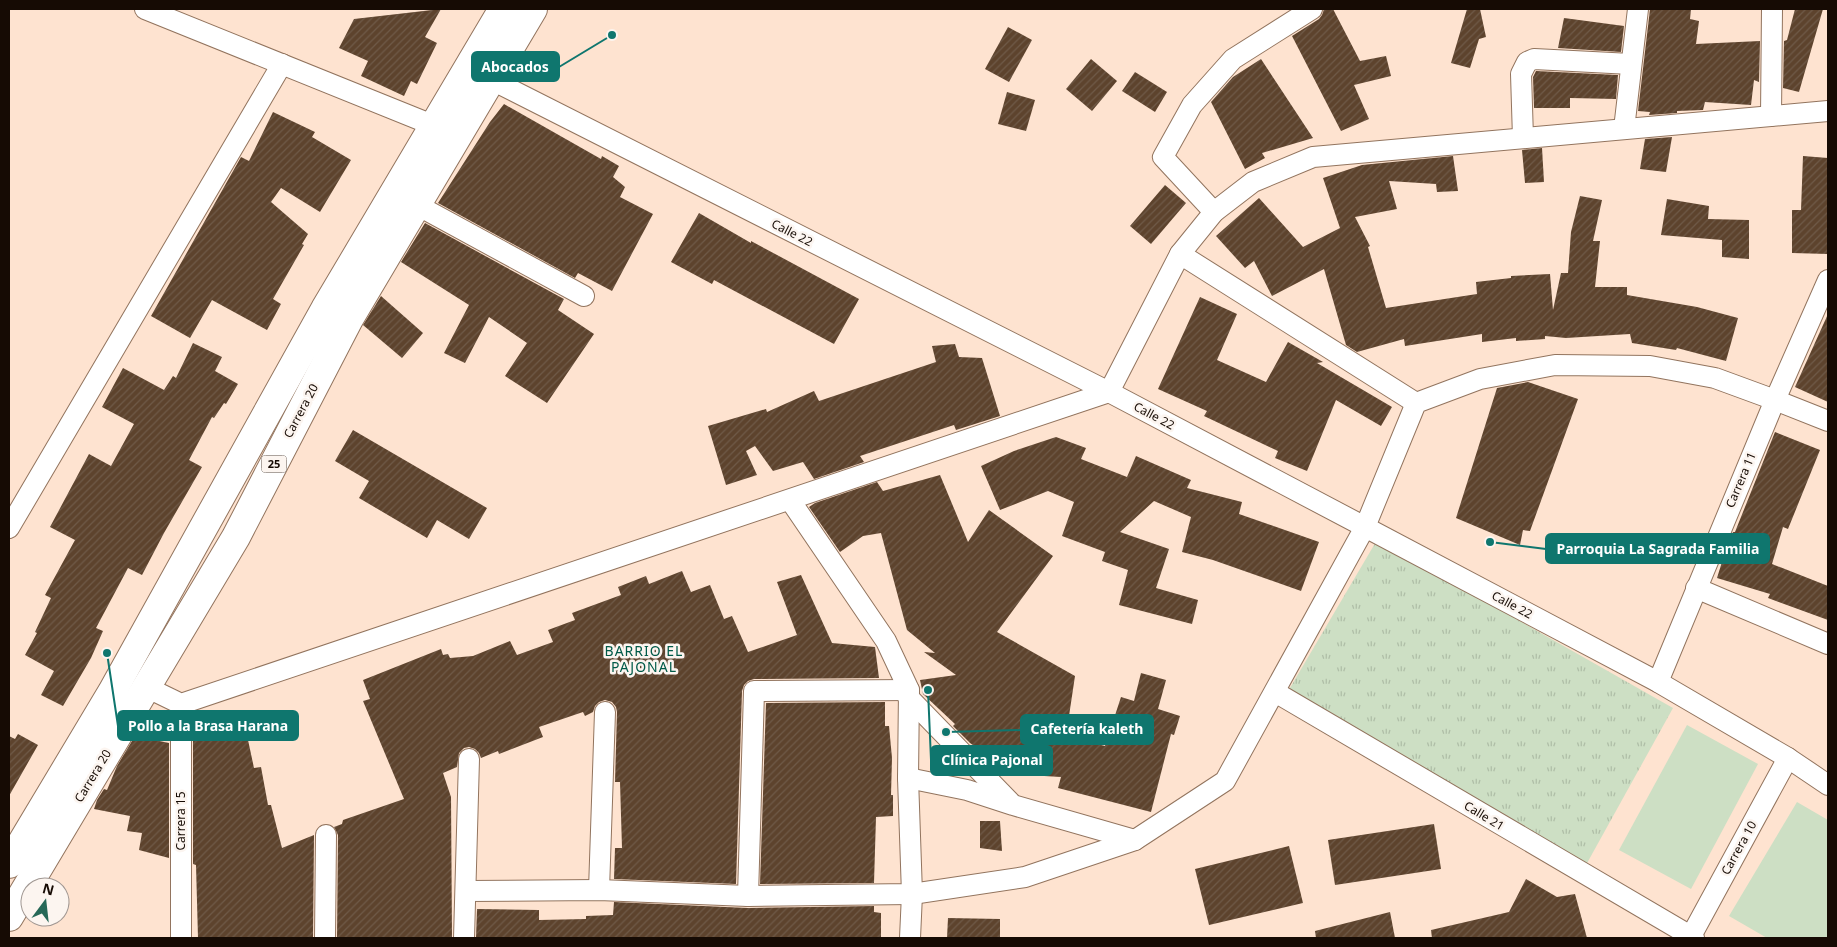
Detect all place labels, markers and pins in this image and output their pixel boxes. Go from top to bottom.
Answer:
callout: Abocados [472,52,559,81]
callout: Parroquia La Sagrada Familia [1546,534,1769,563]
callout: Pollo a la Brasa Harana [118,711,298,740]
callout: Cafetería kaleth [1021,715,1153,744]
callout: Clínica Pajonal [931,746,1052,775]

